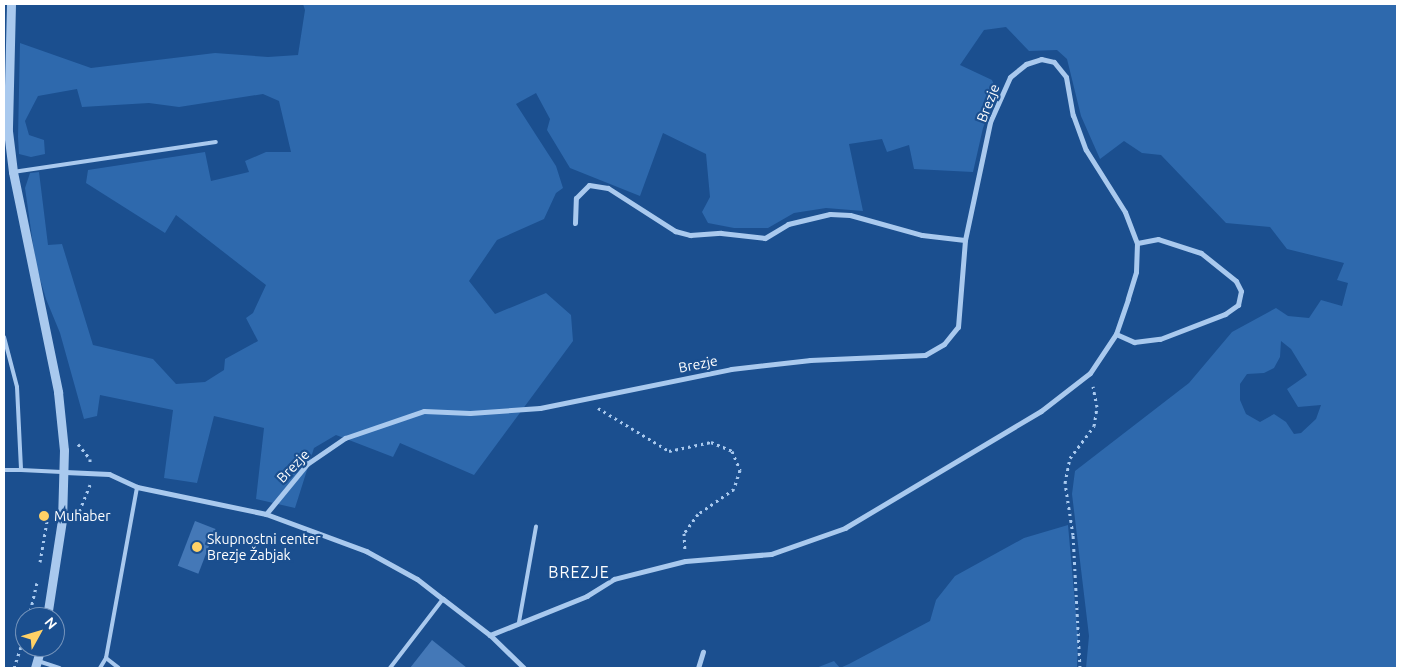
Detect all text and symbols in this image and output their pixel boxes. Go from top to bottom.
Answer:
street label: Brezje [973,82,1003,124]
street label: Brezje [677,352,719,376]
street label: Brezje [273,446,313,486]
place label: Muhaber [54,508,111,524]
marker: Muhaber [38,510,50,522]
place label: Skupnostni center Brezje Žabjak [207,531,321,564]
marker: Skupnostni center Brezje Žabjak [191,541,203,553]
district label: BREZJE [548,562,610,582]
north arrow [15,607,65,657]
text: N [41,614,60,632]

